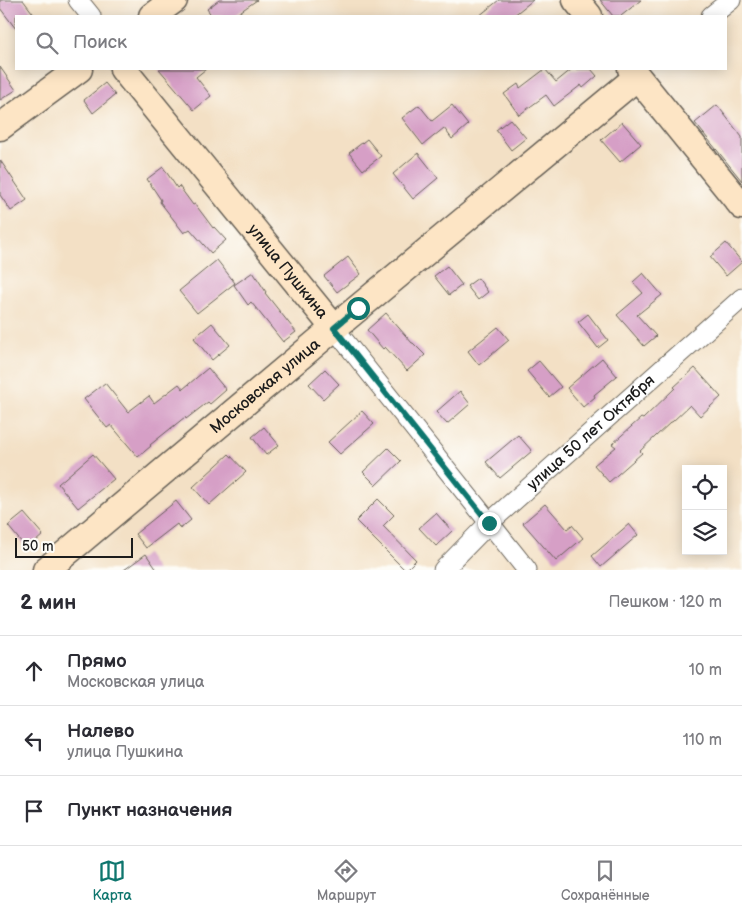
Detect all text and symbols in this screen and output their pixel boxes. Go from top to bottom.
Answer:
search box [15,15,727,70]
icon: search [33,29,61,57]
text: Поиск [73,31,127,54]
street label: улица Пушкина [244,220,332,323]
route start [347,297,370,320]
street label: Московская улица [206,334,324,438]
street label: улица 50 лет Октября [523,371,659,494]
map controls [682,465,727,555]
button: locate [682,465,727,510]
button: layers [682,510,727,555]
route end [478,512,501,535]
scale bar [15,535,132,558]
text: 50 m [22,538,54,555]
text: 2 мин [20,590,76,615]
text: Пешком · 120 m [609,593,722,612]
text: Прямо [67,650,127,673]
icon: ahead [20,657,48,685]
text: 10 m [689,661,722,680]
text: Московская улица [67,673,205,692]
text: Налево [67,720,134,743]
icon: left [20,727,48,755]
text: 110 m [683,731,722,750]
text: улица Пушкина [67,743,183,762]
icon: arrive [20,797,48,825]
text: Пункт назначения [67,799,232,822]
tab: Карта [92,857,132,904]
tab: Маршрут [317,857,376,904]
tab: Сохранённые [561,857,650,904]

